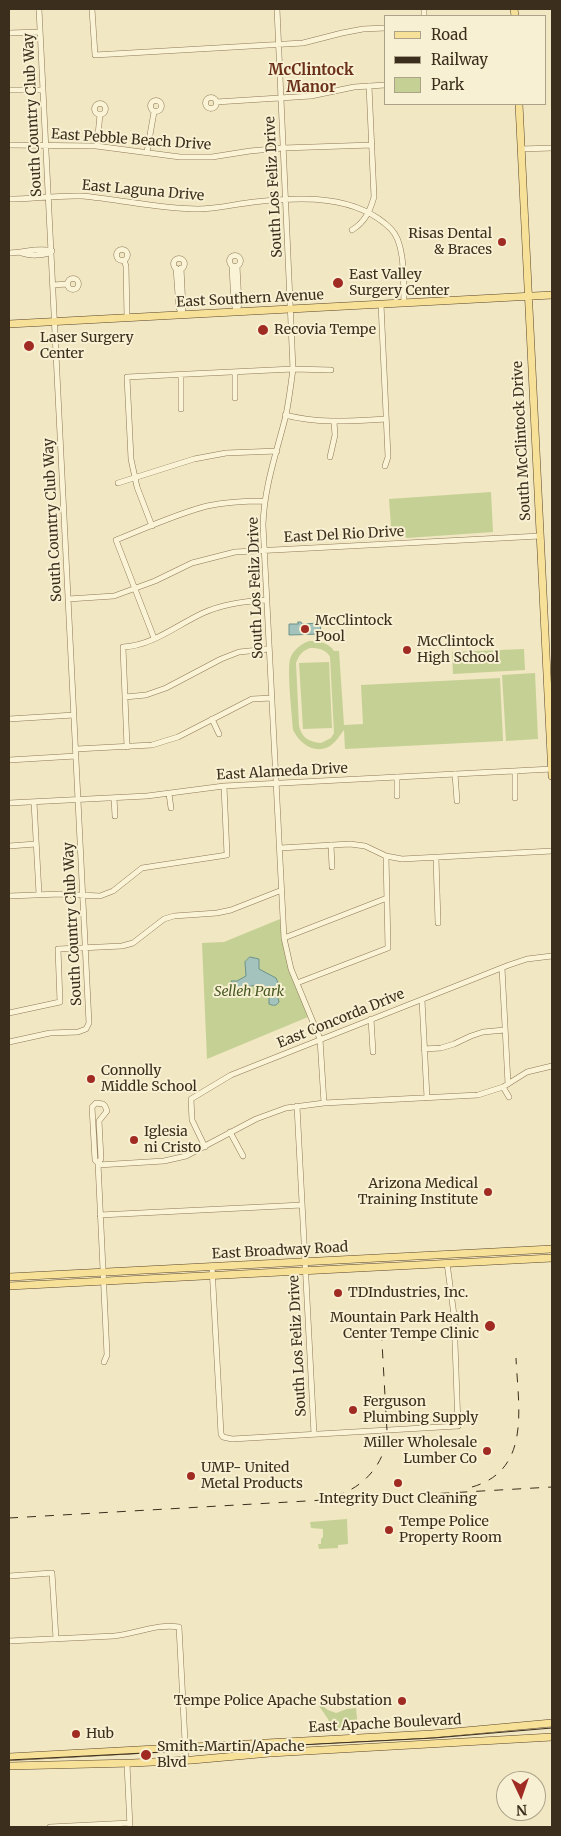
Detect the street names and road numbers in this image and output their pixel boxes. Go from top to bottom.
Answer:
street label: South Country Club Way [20,33,46,197]
street label: South Los Feliz Drive [262,116,286,258]
street label: East Pebble Beach Drive [50,126,212,154]
street label: East Laguna Drive [81,177,205,205]
street label: East Southern Avenue [176,287,324,311]
street label: South McClintock Drive [509,361,535,521]
street label: South Country Club Way [40,438,66,602]
street label: South Los Feliz Drive [245,517,267,659]
street label: East Del Rio Drive [283,523,405,547]
street label: East Alameda Drive [216,760,348,784]
street label: South Country Club Way [60,842,86,1006]
street label: East Concorda Drive [275,986,407,1052]
street label: East Broadway Road [211,1239,349,1263]
street label: South Los Feliz Drive [286,1275,310,1417]
street label: East Apache Boulevard [308,1712,462,1736]

